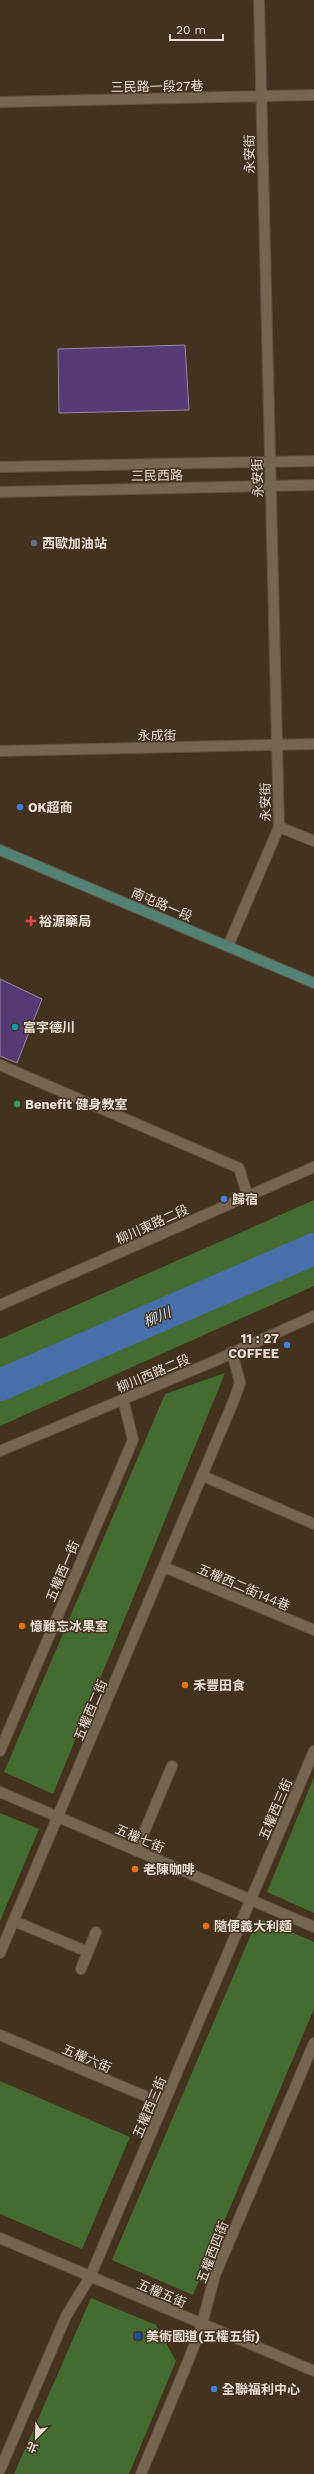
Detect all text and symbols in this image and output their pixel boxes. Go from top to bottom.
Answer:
scale bar [170,16,223,42]
text: 20 m [176,23,206,37]
street label: 三民路一段27巷 [111,78,203,95]
street label: 永安街 [242,134,257,174]
street label: 永安街 [249,458,266,498]
street label: 三民西路 [131,468,183,483]
place label: 西歐加油站 [42,536,107,551]
marker: 西歐加油站 [29,538,39,548]
street label: 永成街 [137,728,177,743]
street label: 永安街 [258,782,273,822]
place label: OK超商 [28,800,73,815]
marker: OK超商 [15,802,25,812]
street label: 南屯路一段 [129,885,195,924]
place label: 裕源藥局 [39,914,91,929]
marker: 裕源藥局 [26,916,36,926]
place label: 富宇德川 [23,1020,75,1035]
marker: 富宇德川 [10,1022,20,1032]
place label: Benefit 健身教室 [25,1097,128,1112]
marker: Benefit 健身教室 [12,1099,22,1109]
place label: 歸宿 [232,1192,258,1207]
marker: 歸宿 [219,1194,229,1204]
street label: 柳川東路二段 [114,1202,191,1247]
water label: 柳川 [141,1303,175,1330]
place label: 11 : 27 COFFEE [228,1331,279,1361]
marker: 11 : 27 COFFEE [282,1340,292,1350]
street label: 柳川西路二段 [114,1351,192,1396]
street label: 五權西一街 [43,1538,82,1604]
street label: 五權西二街144巷 [195,1561,292,1614]
place label: 憶難忘冰果室 [30,1619,108,1634]
marker: 憶難忘冰果室 [17,1621,27,1631]
street label: 五權西二街 [71,1677,110,1743]
place label: 禾豐田食 [193,1678,245,1693]
marker: 禾豐田食 [180,1680,190,1690]
street label: 五權西三街 [256,1776,295,1842]
street label: 五權七街 [113,1821,167,1856]
place label: 老陳咖啡 [143,1862,195,1877]
marker: 老陳咖啡 [130,1864,140,1874]
place label: 隨便義大利麵 [214,1919,292,1934]
marker: 隨便義大利麵 [201,1921,211,1931]
street label: 五權六街 [60,2041,114,2076]
street label: 五權西三街 [130,2074,169,2140]
street label: 五權西四街 [194,2219,231,2285]
street label: 五權五街 [135,2276,189,2311]
place label: 美術園道(五權五街) [146,2329,260,2344]
marker: 美術園道(五權五街) [133,2331,143,2341]
place label: 全聯福利中心 [222,2382,300,2397]
marker: 全聯福利中心 [209,2384,219,2394]
north arrow [16,2418,56,2458]
text: 北 [25,2439,40,2455]

